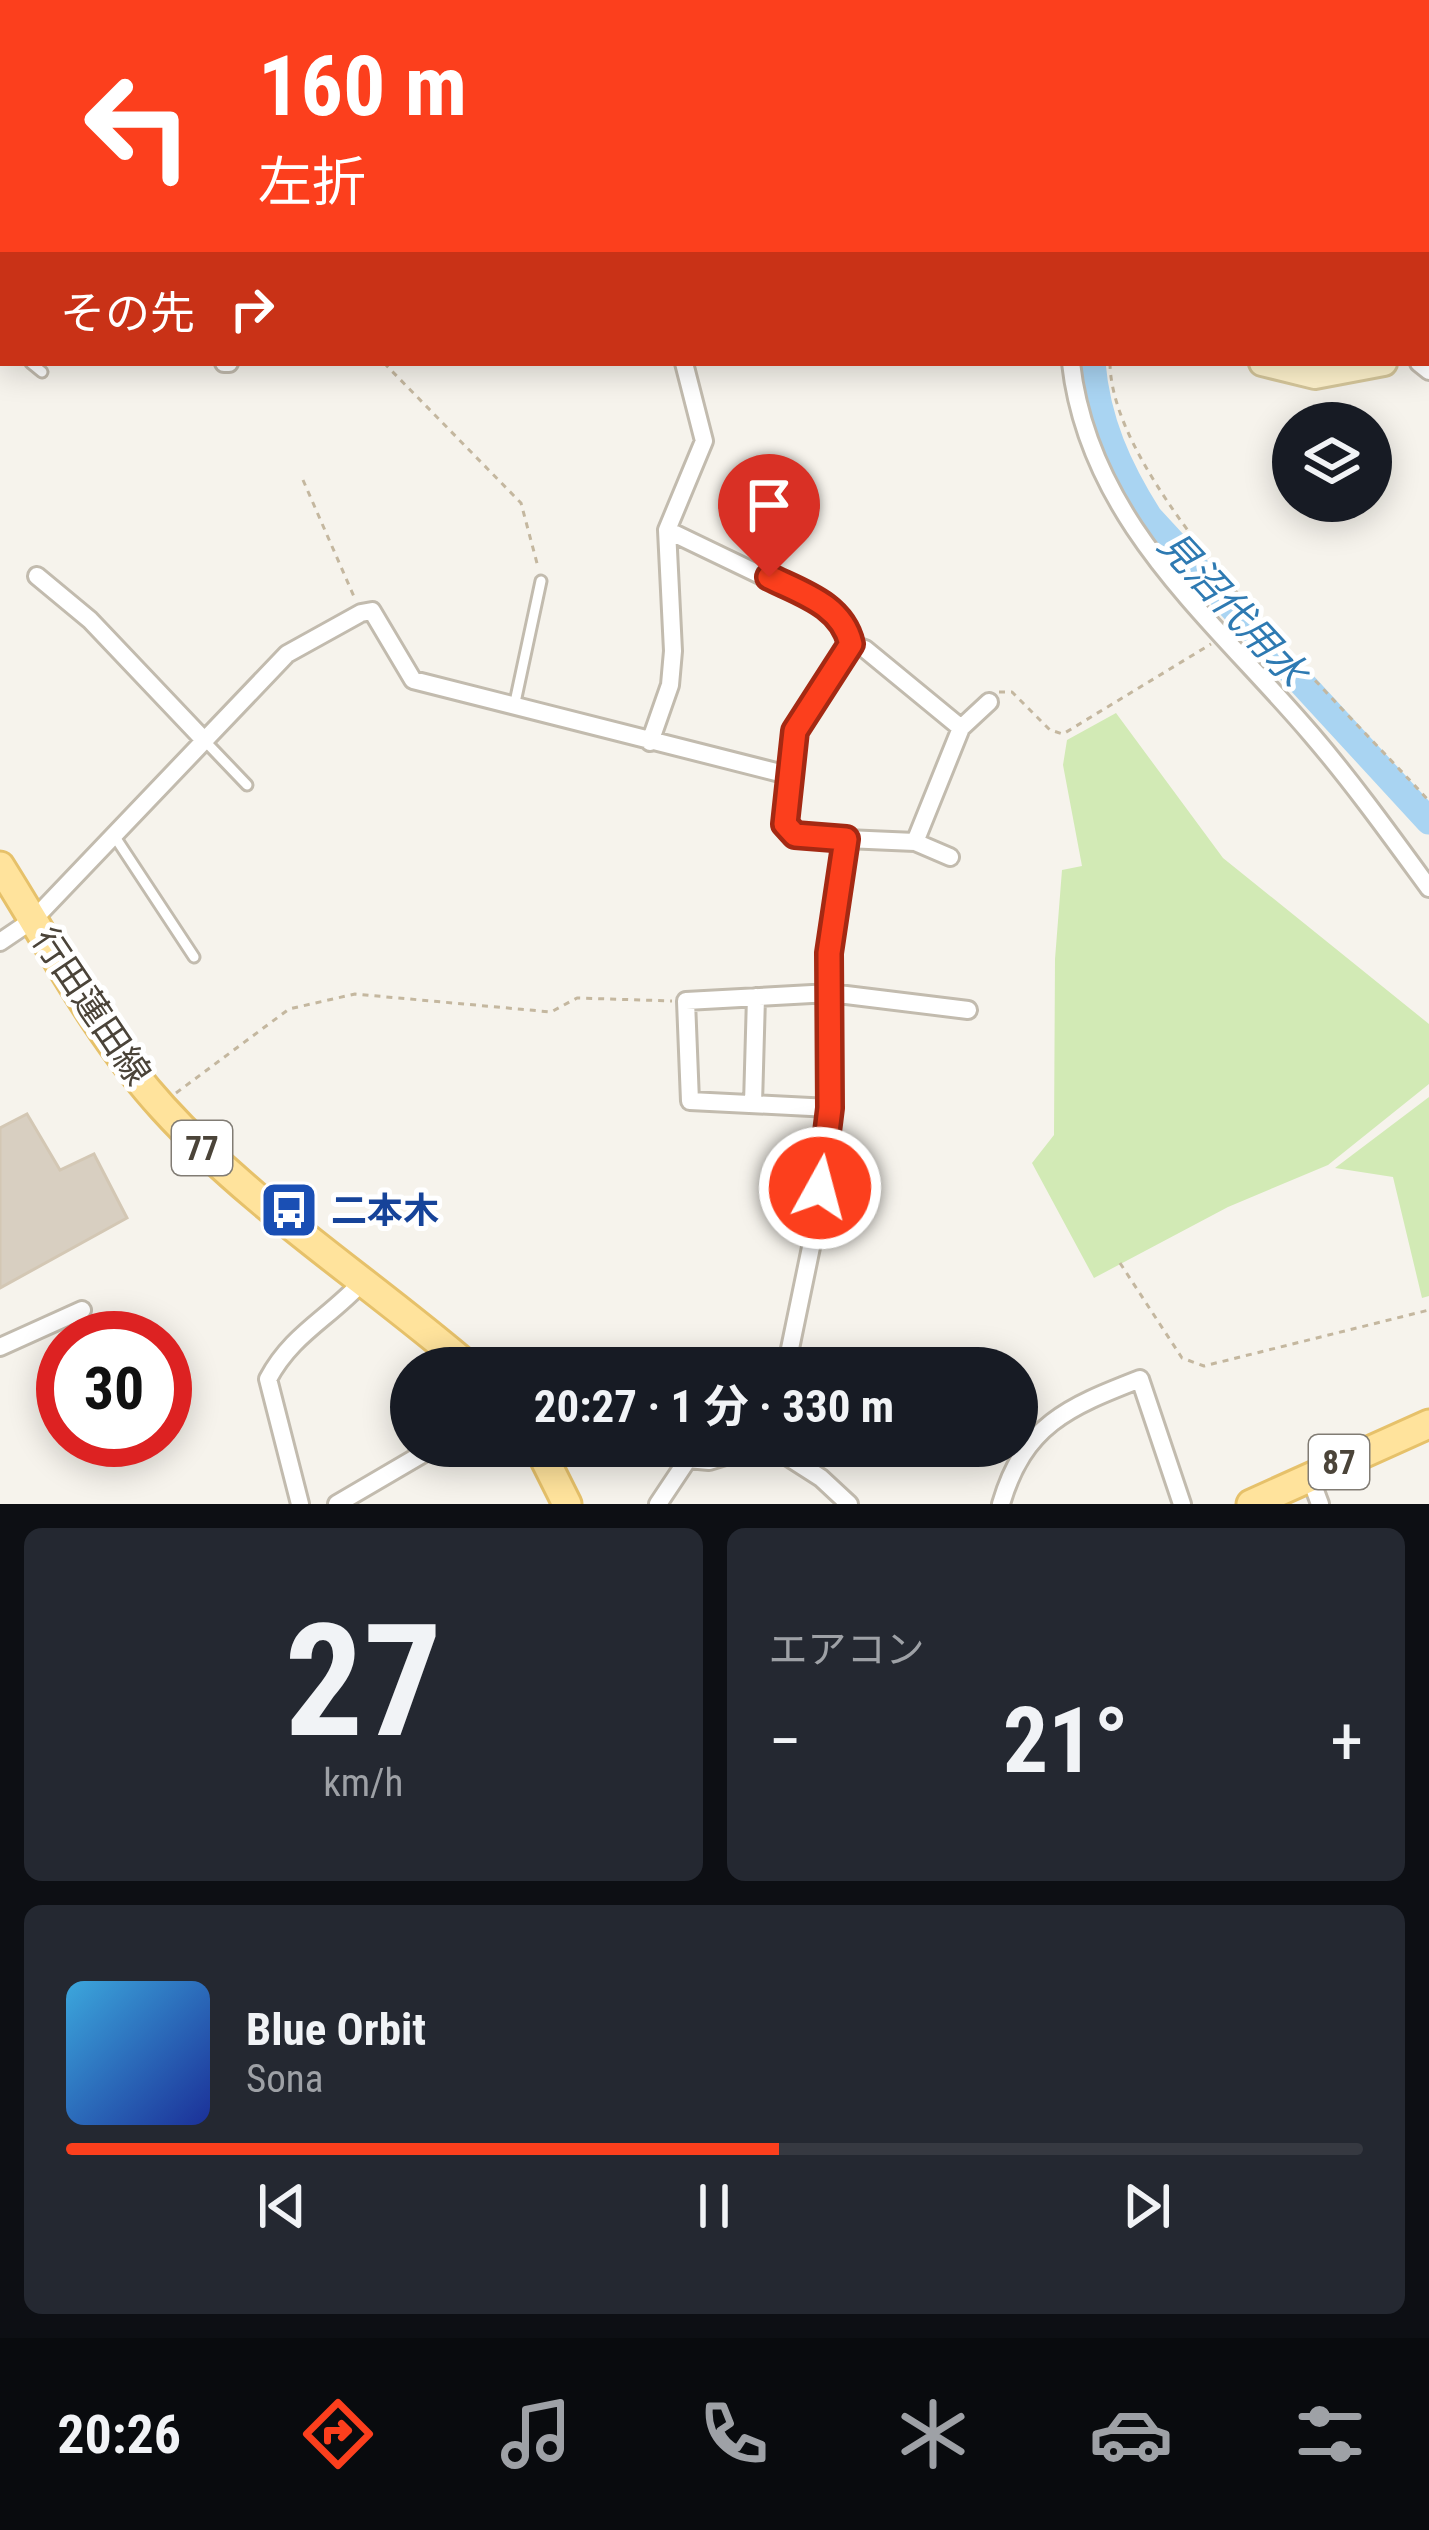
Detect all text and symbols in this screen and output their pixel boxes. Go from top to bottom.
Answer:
text: 160 m [258,37,467,136]
icon: left [60,48,216,204]
text: 左折 [258,151,366,214]
icon: right [219,276,285,342]
text: その先 [60,287,195,340]
map controls [1272,402,1392,522]
button: layers [1272,402,1392,522]
pin [718,454,820,577]
icon: arrive [736,472,802,538]
water label: 見沼代用水 [1149,522,1318,699]
street label: 行田蓮田線 [23,920,159,1093]
road number: 77 [172,1121,232,1175]
position arrow [757,1125,883,1251]
bus stop icon: 二本木 [258,1179,320,1241]
place label: 二本木 [331,1190,439,1232]
speed limit sign: 30 [36,1311,192,1467]
text: 20:27 · 1 分 · 330 m [534,1380,894,1433]
road number: 87 [1309,1435,1369,1489]
text: 27 [284,1590,442,1773]
text: エアコン [769,1627,925,1673]
text: 21° [1003,1689,1129,1794]
text: − [769,1703,802,1780]
text: + [1330,1703,1363,1780]
text: km/h [323,1760,403,1806]
text: Blue Orbit [246,2003,426,2056]
text: Sona [246,2056,323,2102]
icon: previous [249,2173,315,2239]
icon: pause [681,2173,747,2239]
icon: next [1114,2173,1180,2239]
icon: directions [296,2392,380,2476]
icon: music [494,2392,578,2476]
icon: phone [692,2392,776,2476]
icon: climate [891,2392,975,2476]
icon: car [1089,2392,1173,2476]
icon: filters [1288,2392,1372,2476]
text: 20:26 [57,2403,181,2466]

